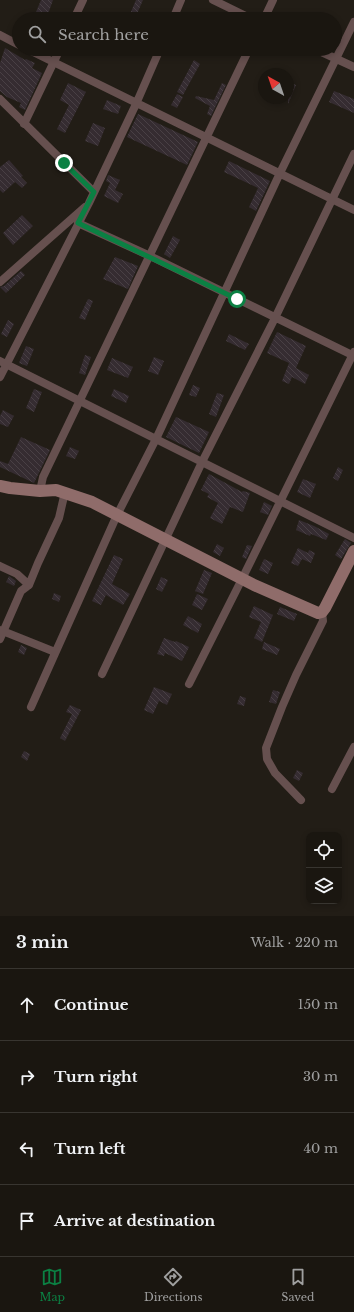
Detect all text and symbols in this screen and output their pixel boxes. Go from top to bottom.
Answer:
search box [12,12,342,56]
icon: search [26,23,48,45]
text: Search here [58,25,149,44]
north arrow [258,68,294,104]
route end [55,154,73,172]
route start [228,290,246,308]
map controls [306,832,342,904]
button: locate [306,832,342,868]
button: layers [306,868,342,904]
text: 3 min [16,932,69,953]
text: Walk · 220 m [250,934,338,951]
icon: ahead [16,994,38,1016]
text: Continue [54,995,129,1014]
text: 150 m [298,996,338,1013]
icon: right [16,1066,38,1088]
text: Turn right [54,1067,137,1086]
text: 30 m [303,1068,338,1085]
icon: left [16,1138,38,1160]
text: Turn left [54,1139,125,1158]
text: 40 m [303,1140,338,1157]
icon: arrive [16,1210,38,1232]
text: Arrive at destination [54,1211,215,1230]
tab: Map [39,1266,65,1304]
tab: Directions [144,1266,202,1304]
tab: Saved [281,1266,315,1304]

